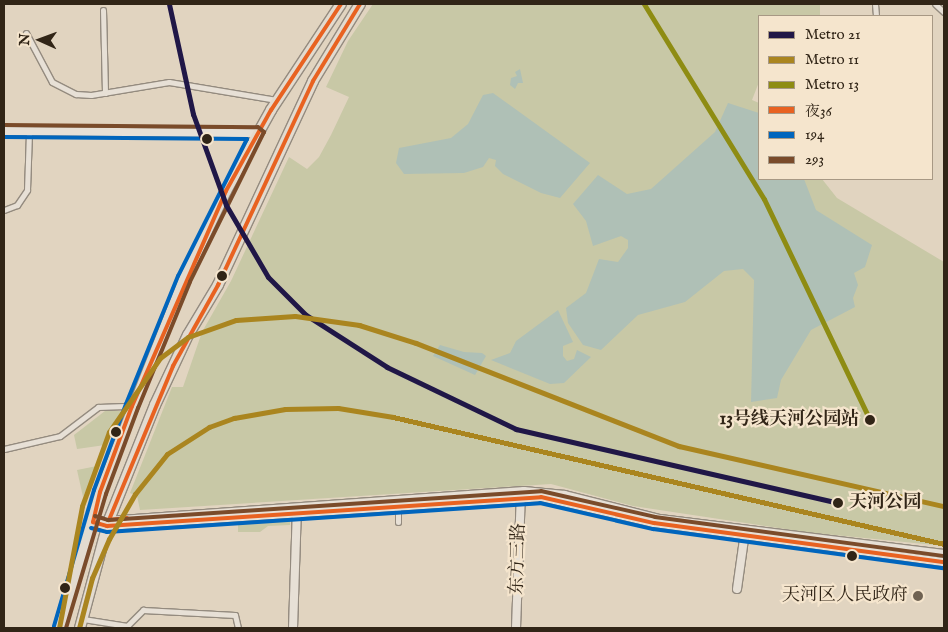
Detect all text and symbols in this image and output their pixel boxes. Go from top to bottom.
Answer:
north arrow [15,15,65,65]
legend [758,15,933,180]
text: Metro 21 [805,25,861,44]
text: N [16,33,34,46]
text: Metro 11 [805,50,859,69]
text: Metro 13 [805,75,859,94]
text: 夜36 [805,102,832,121]
text: 194 [805,125,824,144]
unlabelled marker [202,134,212,144]
text: 293 [805,150,824,169]
unlabelled marker [217,271,227,281]
place label: 13号线天河公园站 [720,409,859,431]
marker: 13号线天河公园站 [863,413,877,427]
unlabelled marker [111,427,121,437]
place label: 天河公园 [849,492,921,514]
marker: 天河公园 [831,496,845,510]
street label: 东方三路 [507,523,531,595]
unlabelled marker [847,551,857,561]
unlabelled marker [60,583,70,593]
place label: 天河区人民政府 [782,585,908,607]
marker: 天河区人民政府 [912,590,924,602]

